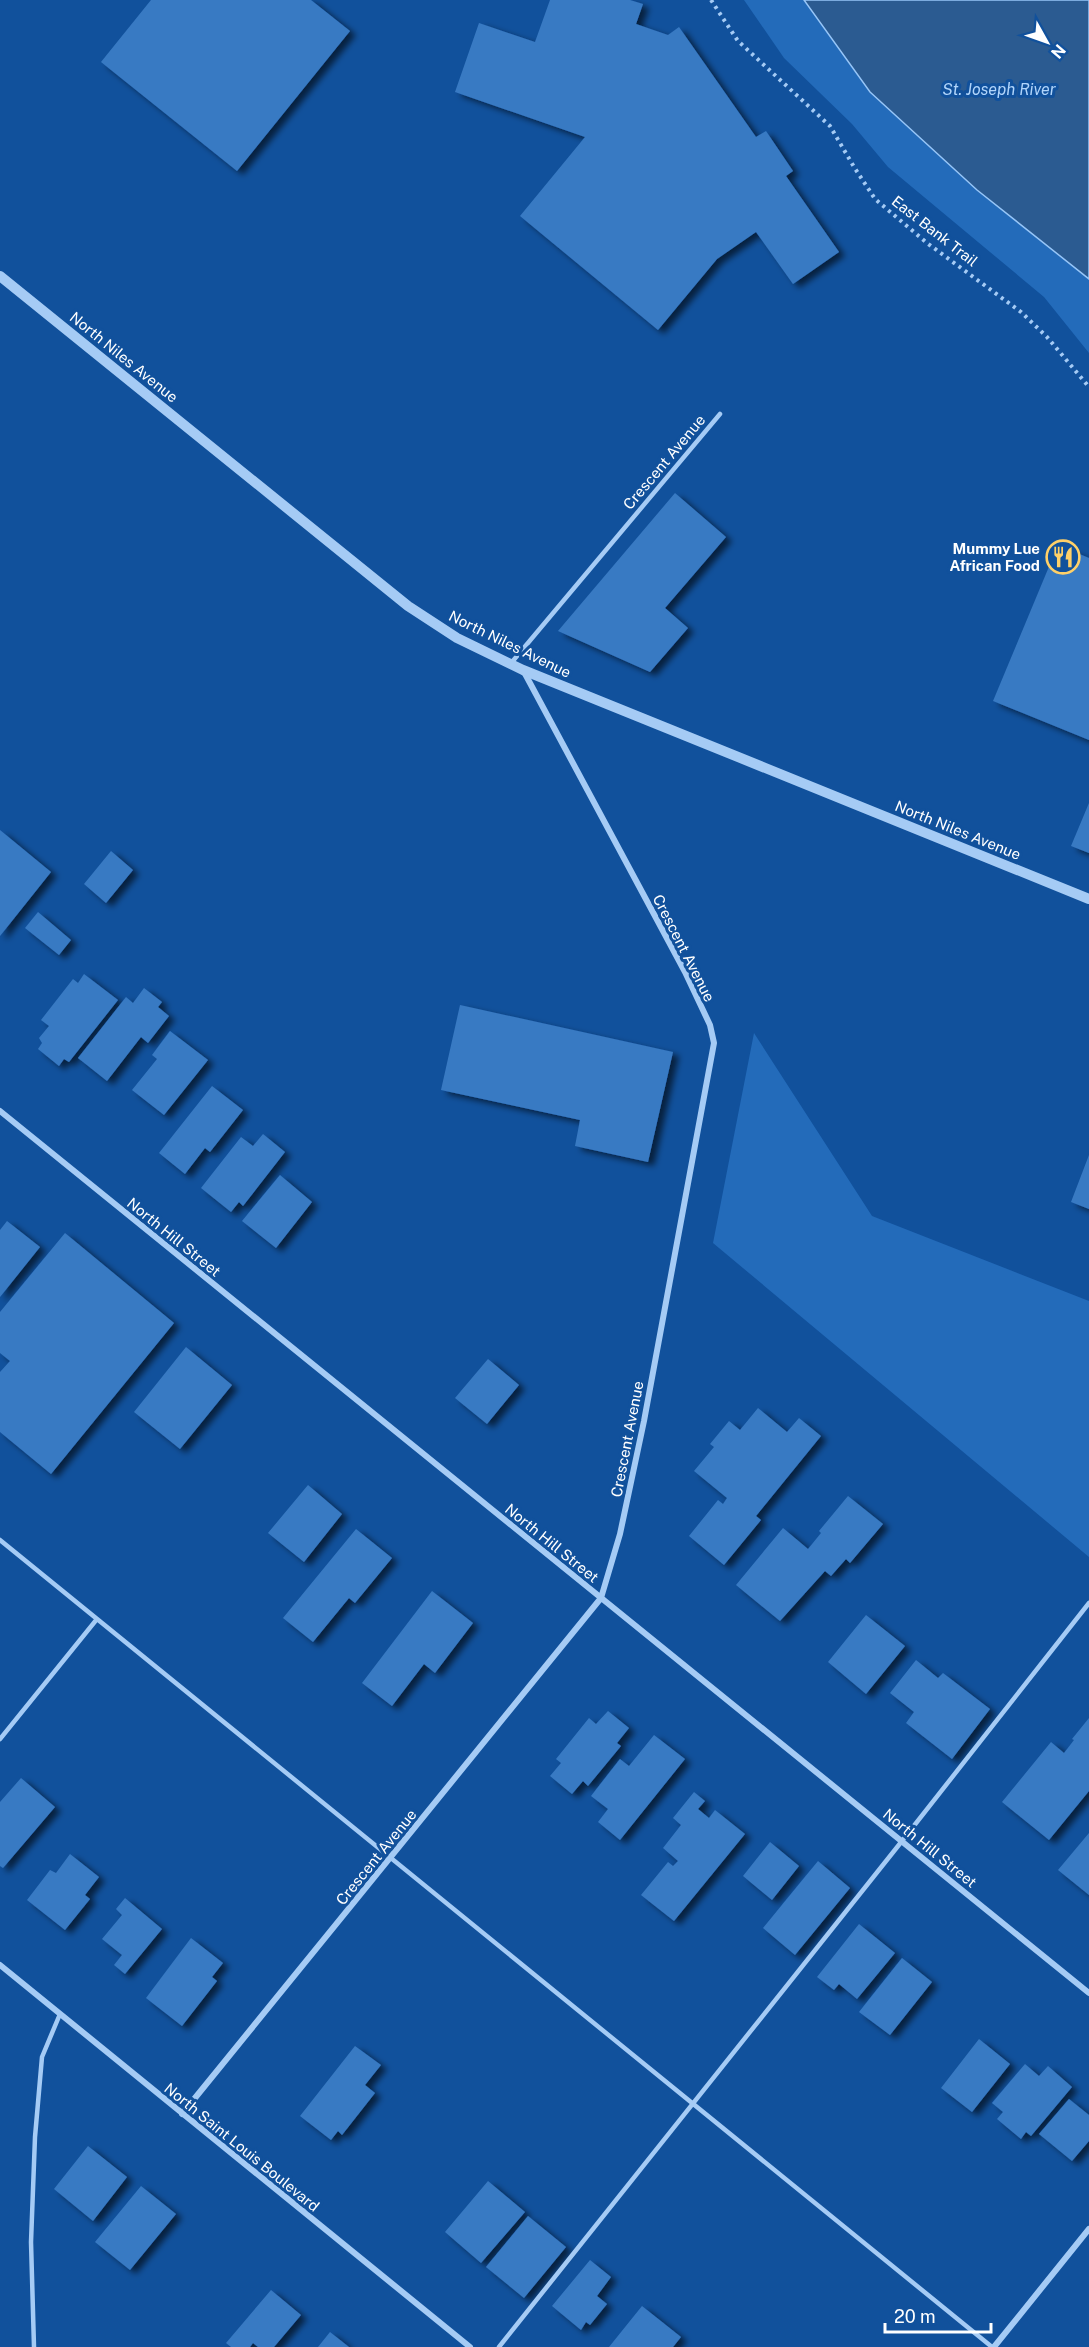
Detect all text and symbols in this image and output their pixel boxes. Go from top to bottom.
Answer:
north arrow [1017,12,1077,72]
text: N [1047,40,1069,62]
water label: St. Joseph River [942,80,1057,99]
street label: East Bank Trail [889,192,981,270]
street label: North Niles Avenue [67,308,181,406]
street label: Crescent Avenue [620,411,708,513]
restaurant icon: Mummy Lue African Food [1045,539,1081,575]
place label: Mummy Lue African Food [949,540,1040,574]
street label: North Niles Avenue [446,607,574,681]
street label: North Niles Avenue [893,797,1023,863]
street label: Crescent Avenue [650,892,718,1004]
street label: North Hill Street [124,1194,224,1280]
street label: Crescent Avenue [607,1379,647,1499]
street label: North Hill Street [502,1500,602,1586]
street label: North Hill Street [880,1805,980,1891]
street label: Crescent Avenue [332,1806,420,1908]
street label: North Saint Louis Boulevard [161,2079,323,2215]
scale bar [885,2296,992,2334]
text: 20 m [894,2306,936,2327]

